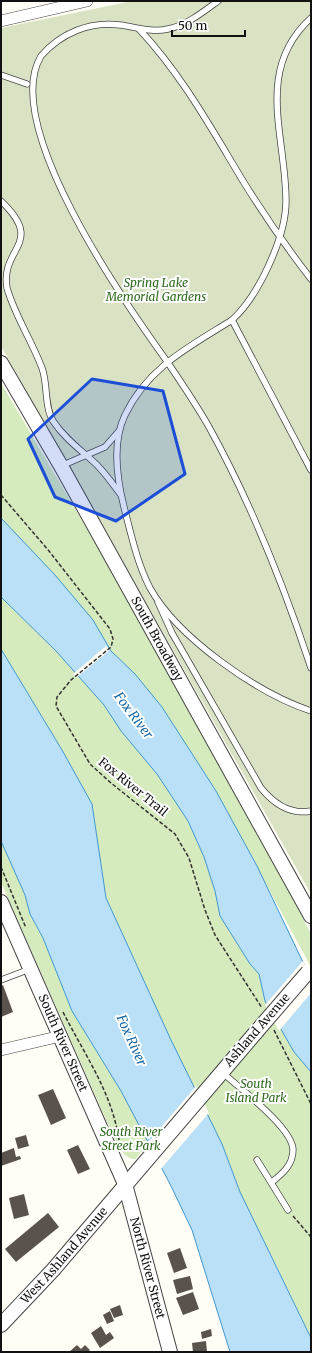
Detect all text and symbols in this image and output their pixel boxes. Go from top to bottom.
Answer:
scale bar [172,12,245,38]
text: 50 m [178,18,207,33]
park label: Spring Lake Memorial Gardens [105,275,206,304]
street label: South Broadway [128,594,187,684]
water label: Fox River [110,688,157,743]
street label: Fox River Trail [96,754,171,819]
street label: Ashland Avenue [220,990,293,1070]
street label: South River Street [35,992,92,1094]
water label: Fox River [112,1011,151,1069]
park label: South Island Park [225,1076,287,1105]
park label: South River Street Park [100,1124,163,1153]
street label: West Ashland Avenue [17,1204,110,1307]
street label: North River Street [127,1215,169,1321]

